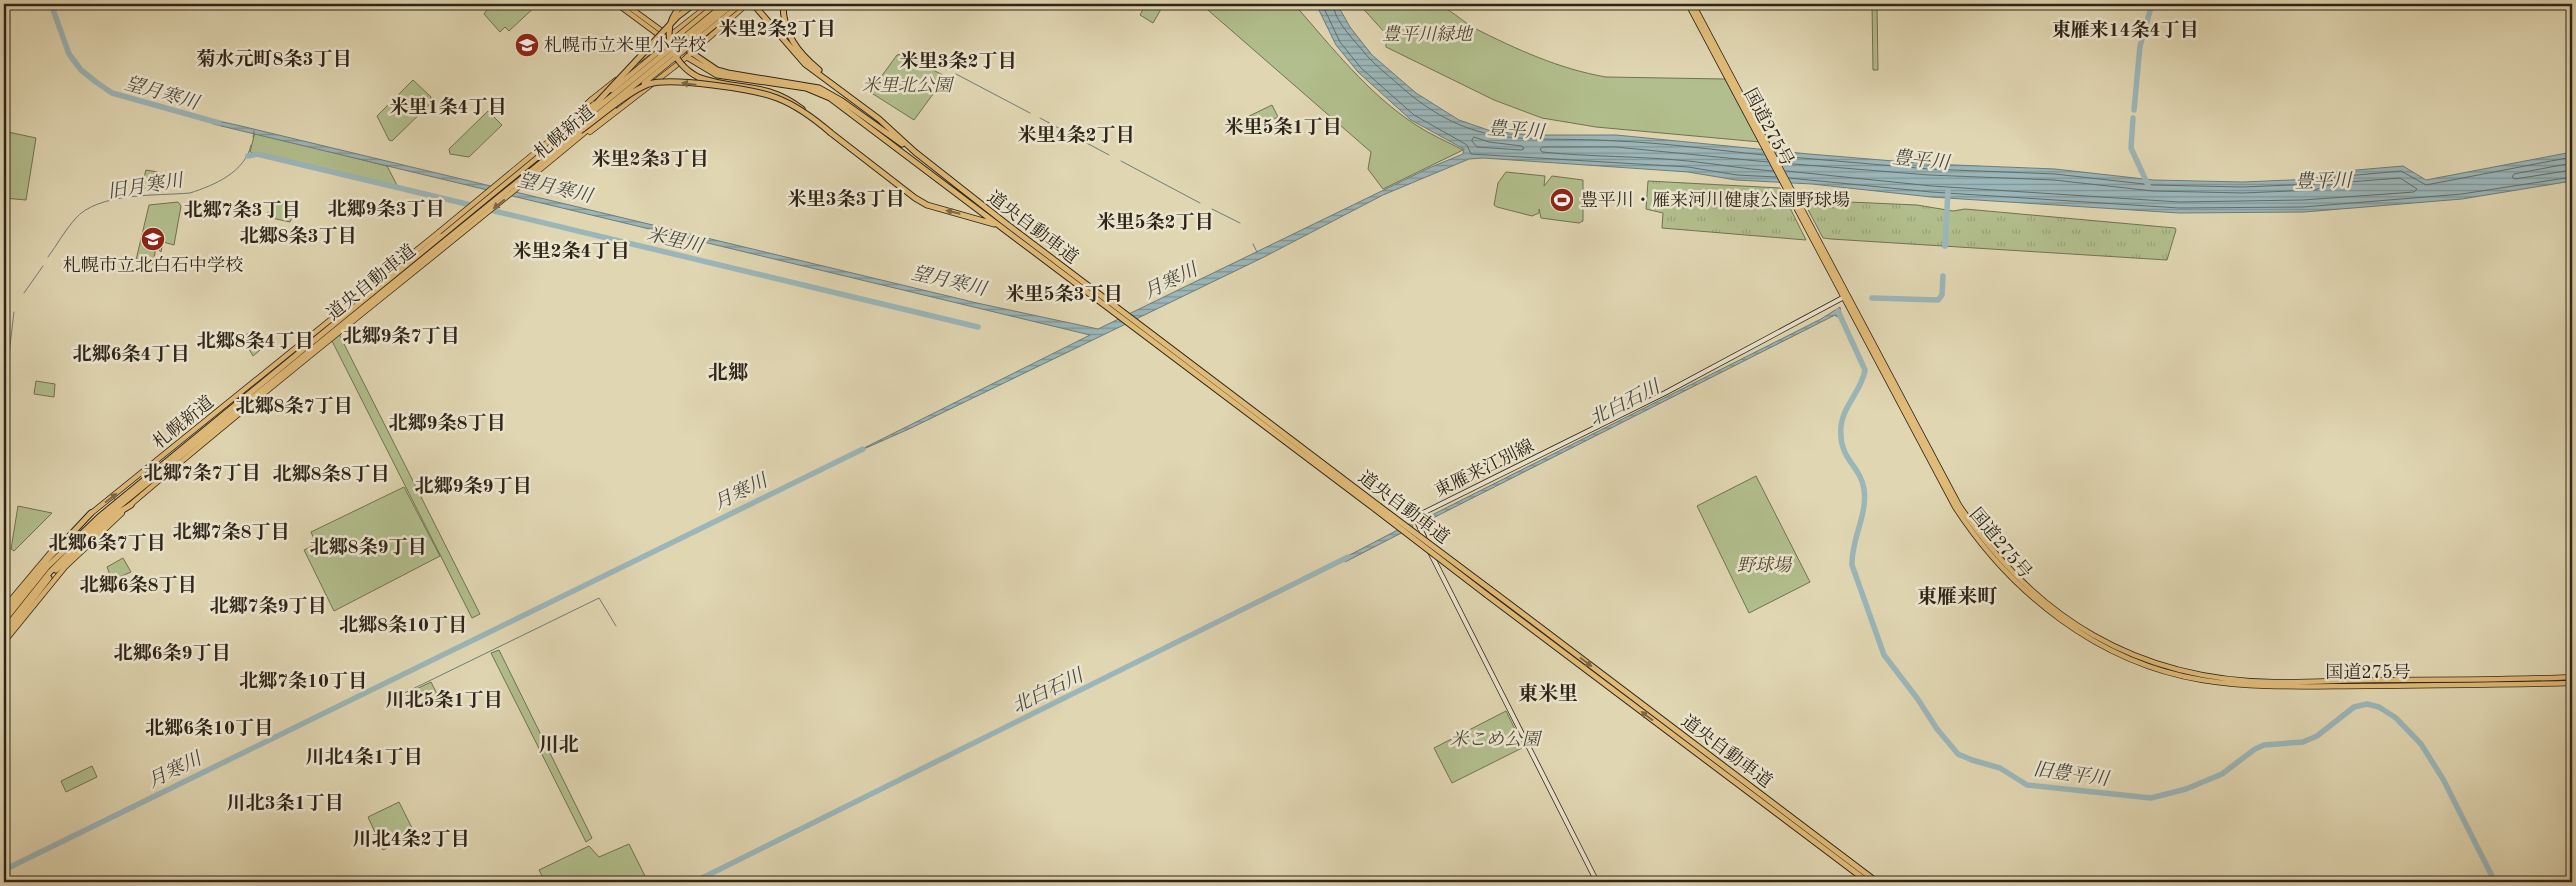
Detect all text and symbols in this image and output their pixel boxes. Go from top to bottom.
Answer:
district label: 米里2条2丁目 [718,18,836,40]
district label: 東雁来14条4丁目 [2051,19,2199,41]
park label: 豊平川緑地 [1382,24,1474,44]
school or university icon: 札幌市立米里小学校 [514,32,540,58]
place label: 札幌市立米里小学校 [544,35,706,55]
district label: 菊水元町8条3丁目 [196,48,352,70]
district label: 米里3条2丁目 [899,50,1017,72]
water label: 望月寒川 [122,73,203,115]
park label: 米里北公園 [862,75,955,95]
one-way arrow [680,80,696,88]
street label: 国道275号 [1740,85,1798,169]
district label: 米里1条4丁目 [389,96,507,118]
street label: 札幌新道 [530,101,598,163]
district label: 米里5条1丁目 [1224,116,1342,138]
water label: 豊平川 [1487,118,1547,143]
district label: 米里4条2丁目 [1017,124,1135,146]
water label: 豊平川 [1891,147,1952,174]
district label: 米里2条3丁目 [591,148,709,170]
water label: 旧月寒川 [106,170,186,203]
water label: 望月寒川 [515,170,596,208]
water label: 豊平川 [2294,170,2354,192]
street label: 道央自動車道 [984,187,1082,267]
sports icon: 豊平川・雁来河川健康公園野球場 [1549,187,1575,213]
district label: 米里3条3丁目 [787,188,905,210]
place label: 豊平川・雁来河川健康公園野球場 [1580,190,1850,210]
district label: 北郷9条3丁目 [327,198,445,220]
one-way arrow [493,198,506,209]
district label: 北郷7条3丁目 [183,199,301,221]
one-way arrow [945,208,960,216]
district label: 米里5条2丁目 [1096,211,1214,233]
water label: 米里川 [645,224,707,258]
district label: 北郷8条3丁目 [239,225,357,247]
school or university icon: 札幌市立北白石中学校 [140,226,166,252]
street label: 道央自動車道 [323,240,419,324]
district label: 米里2条4丁目 [512,240,630,262]
place label: 札幌市立北白石中学校 [63,255,243,275]
water label: 月寒川 [1140,259,1203,303]
water label: 望月寒川 [909,263,990,301]
district label: 米里5条3丁目 [1005,283,1123,305]
district label: 北郷9条7丁目 [342,325,460,347]
district label: 北郷8条4丁目 [196,330,314,352]
district label: 北郷6条4丁目 [72,343,190,365]
district label: 北郷 [708,362,749,384]
water label: 北白石川 [1586,376,1665,430]
street label: 札幌新道 [149,392,217,452]
district label: 北郷8条7丁目 [235,395,353,417]
district label: 北郷9条8丁目 [388,412,506,434]
street label: 東雁来江別線 [1431,435,1537,501]
district label: 北郷7条7丁目 [143,462,261,484]
district label: 北郷8条8丁目 [272,463,390,485]
street label: 道央自動車道 [1355,467,1453,547]
water label: 月寒川 [710,470,773,514]
district label: 北郷9条9丁目 [414,475,532,497]
one-way arrow [104,493,118,503]
street label: 国道275号 [1966,504,2036,582]
district label: 北郷7条8丁目 [172,521,290,543]
district label: 北郷6条7丁目 [48,532,166,554]
district label: 北郷8条9丁目 [309,536,427,558]
park label: 野球場 [1737,555,1793,575]
district label: 北郷6条8丁目 [79,574,197,596]
district label: 東雁来町 [1917,585,1998,608]
district label: 北郷7条9丁目 [209,595,327,617]
district label: 北郷8条10丁目 [339,614,467,636]
district label: 北郷6条9丁目 [113,642,231,664]
one-way arrow [1579,657,1593,667]
street label: 国道275号 [2325,662,2411,682]
water label: 北白石川 [1009,664,1088,717]
district label: 北郷7条10丁目 [239,670,367,692]
district label: 東米里 [1518,683,1578,705]
district label: 川北5条1丁目 [385,689,503,711]
one-way arrow [1640,711,1654,721]
street label: 道央自動車道 [1678,711,1776,791]
district label: 北郷6条10丁目 [145,717,273,739]
park label: 米こめ公園 [1450,729,1543,749]
district label: 川北 [539,734,579,756]
district label: 川北4条1丁目 [305,746,423,768]
water label: 月寒川 [144,748,207,792]
water label: 旧豊平川 [2032,759,2112,790]
district label: 川北3条1丁目 [226,792,344,814]
district label: 川北4条2丁目 [352,828,470,850]

